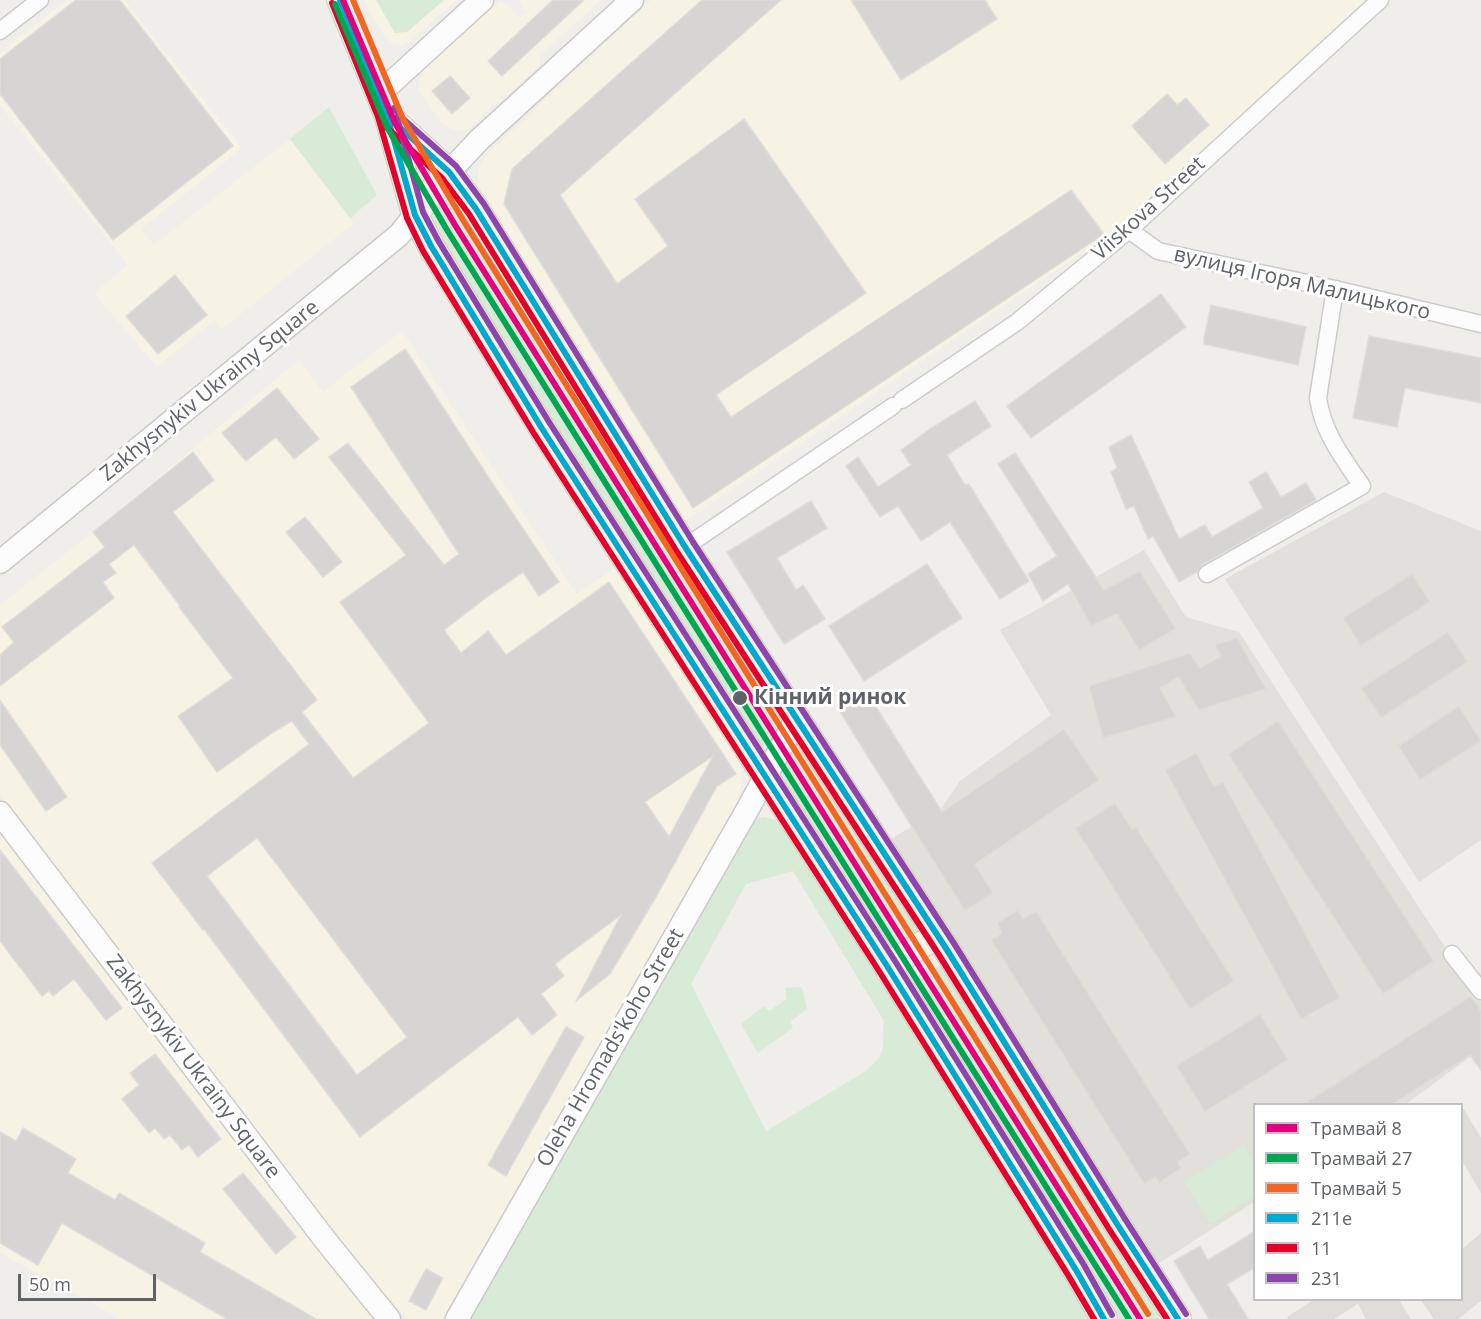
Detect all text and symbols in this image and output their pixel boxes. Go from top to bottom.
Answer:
street label: Viiskova Street [1087,152,1211,266]
street label: вулиця Ігоря Малицького [1171,242,1433,326]
street label: Zakhysnykiv Ukrainy Square [96,295,324,487]
place label: Кінний ринок [754,685,906,711]
marker: Кінний ринок [731,689,749,707]
street label: Oleha Hromadsʹkoho Street [532,924,690,1172]
street label: Zakhysnykiv Ukrainy Square [101,950,285,1184]
legend [1253,1103,1463,1301]
text: Трамвай 8 [1311,1116,1402,1140]
text: Трамвай 27 [1311,1146,1412,1170]
text: Трамвай 5 [1311,1176,1402,1200]
text: 211е [1311,1206,1352,1230]
text: 11 [1311,1236,1332,1260]
scale bar [21,1262,159,1300]
text: 231 [1311,1266,1342,1290]
text: 50 m [29,1272,71,1296]

